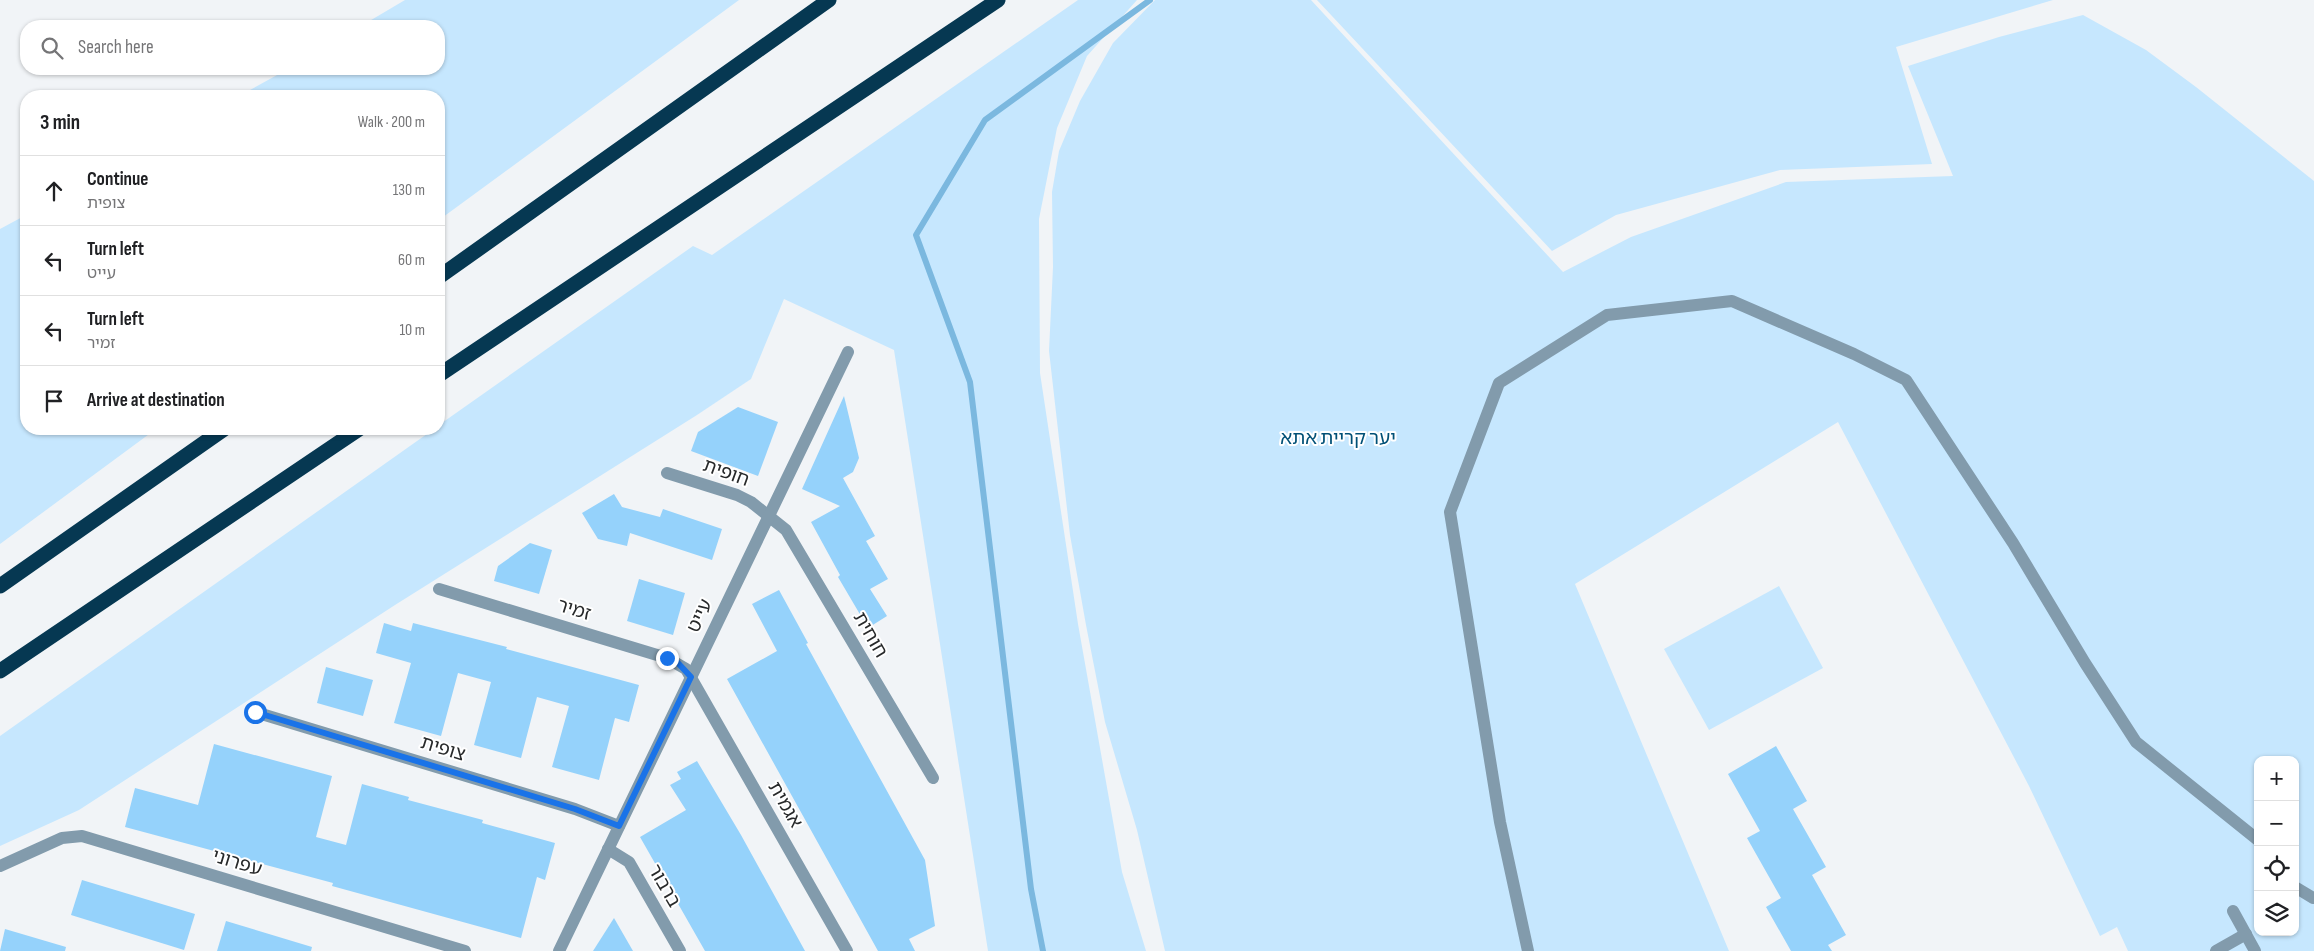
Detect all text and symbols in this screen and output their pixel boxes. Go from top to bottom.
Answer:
search box [20,20,445,75]
icon: search [38,34,66,62]
text: Search here [78,36,154,59]
text: 3 min [40,110,80,135]
text: Walk · 200 m [358,113,425,132]
text: Continue [87,168,148,191]
icon: ahead [40,177,68,205]
text: 130 m [393,181,425,200]
text: צופית [87,194,125,213]
text: Turn left [87,238,144,261]
icon: left [40,247,68,275]
text: 60 m [398,251,425,270]
text: עייט [87,264,116,283]
text: Turn left [87,308,144,331]
icon: left [40,317,68,345]
text: 10 m [399,321,425,340]
text: זמיר [87,334,116,353]
icon: arrive [40,387,68,415]
text: Arrive at destination [87,389,225,412]
park label: יער קריית אתא [1280,427,1396,450]
street label: חופית [700,454,752,492]
street label: זמיר [554,594,594,626]
street label: עייט [682,596,718,636]
street label: חוחית [848,608,892,662]
route end [656,647,679,670]
route start [244,701,267,724]
street label: צופית [418,731,468,767]
map controls [2254,756,2299,936]
button: + [2254,756,2299,801]
street label: אגמית [763,778,807,832]
button: − [2254,801,2299,846]
street label: עפרוני [209,845,265,881]
button: locate [2254,846,2299,891]
street label: ברבור [643,860,685,912]
button: layers [2254,891,2299,936]

